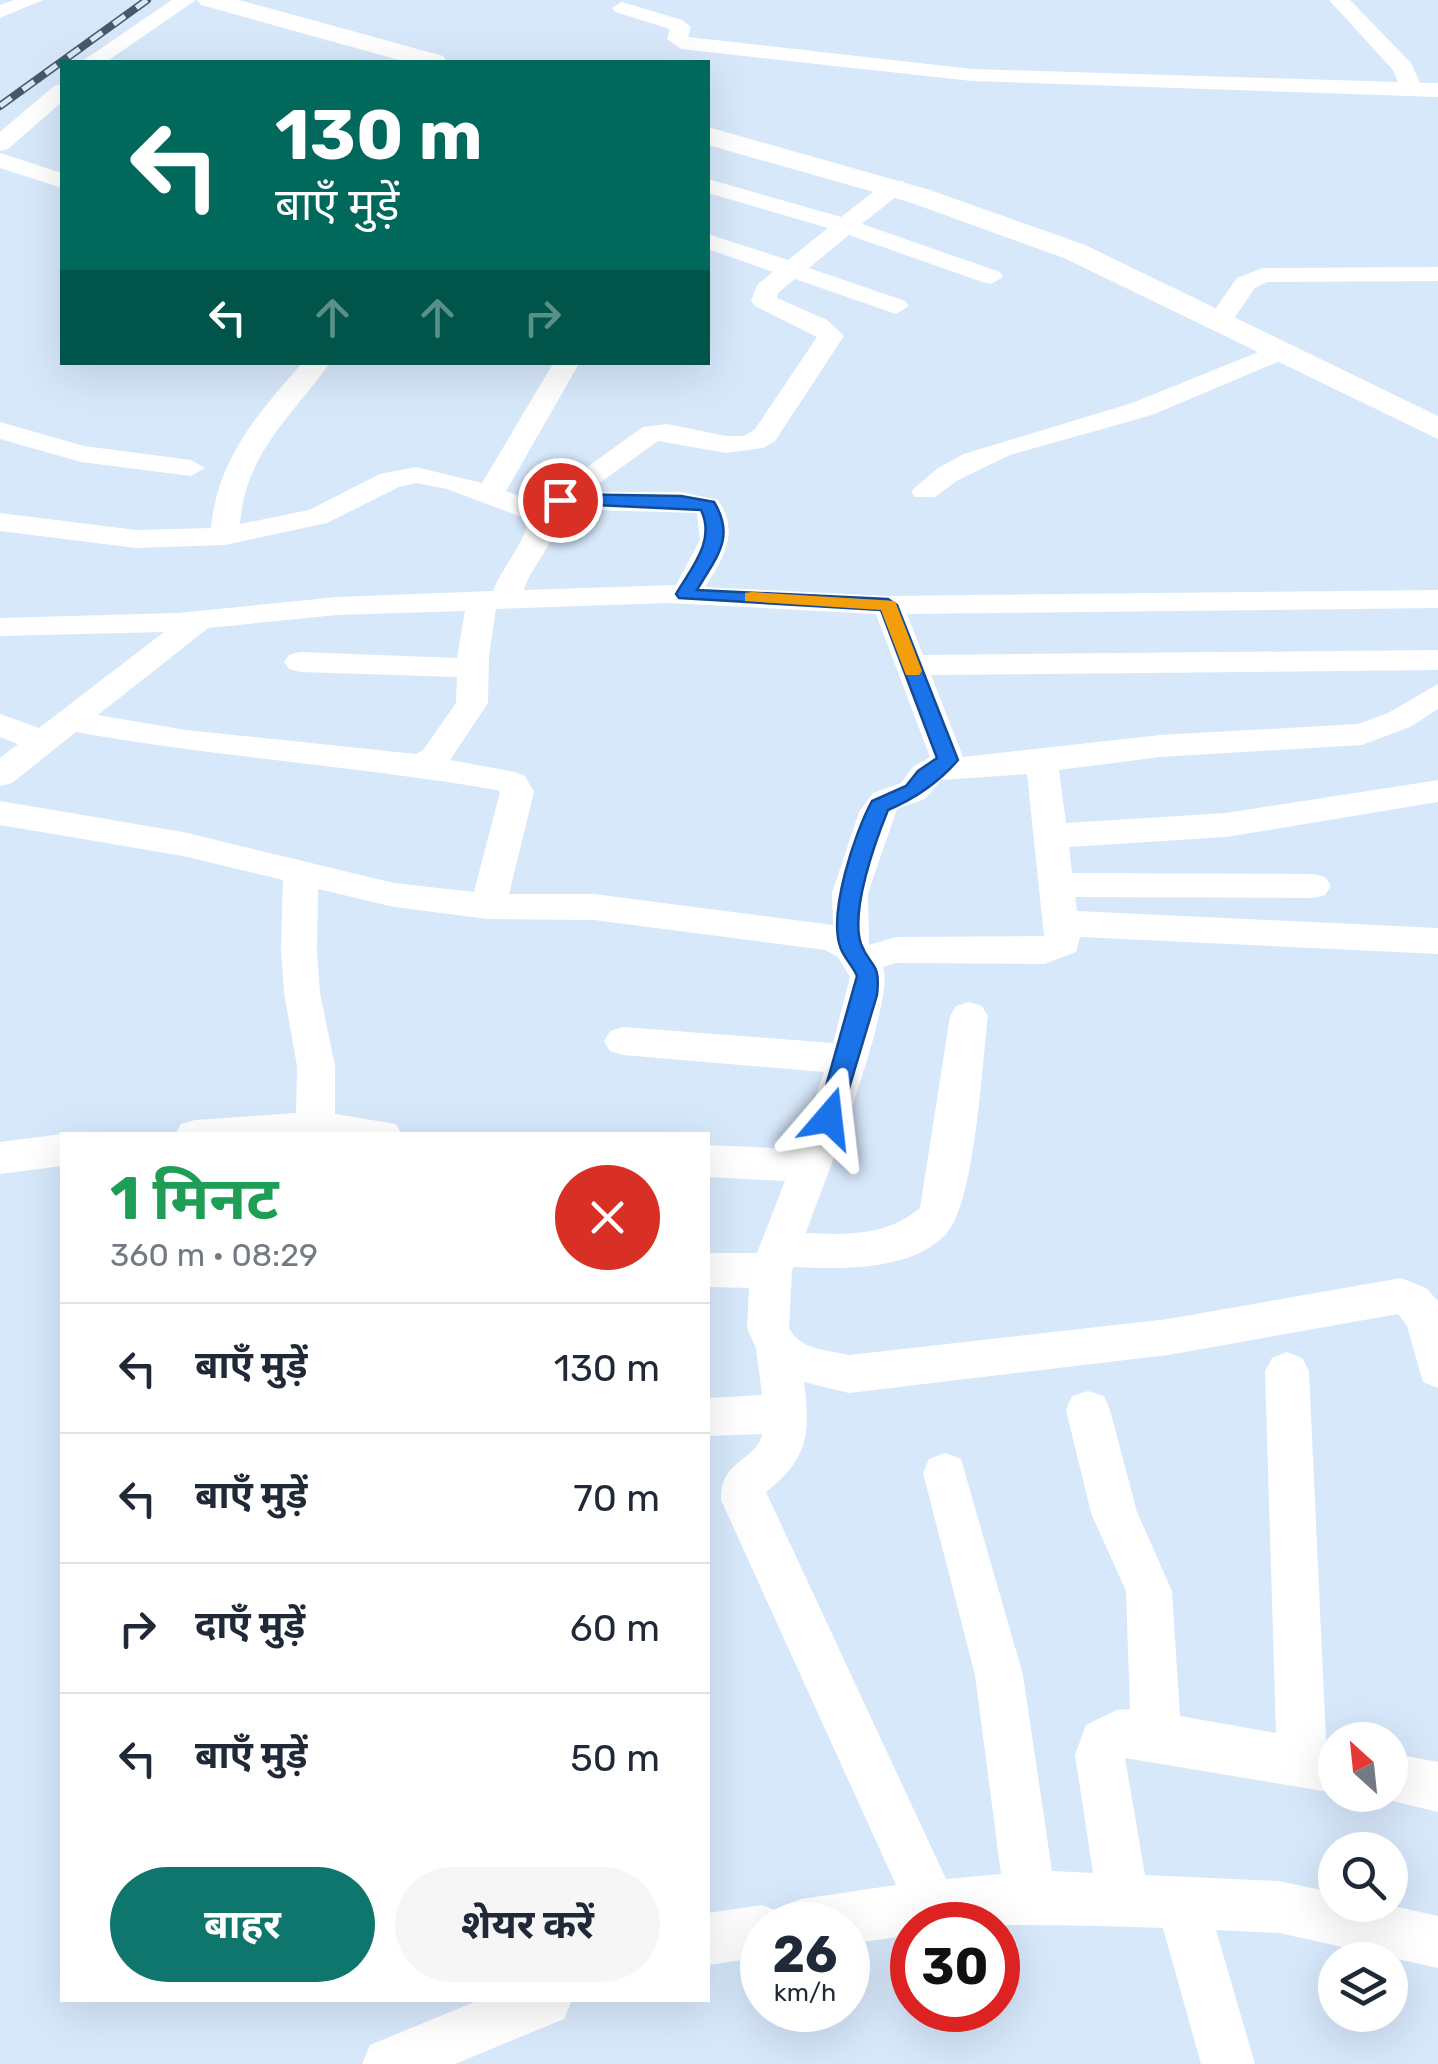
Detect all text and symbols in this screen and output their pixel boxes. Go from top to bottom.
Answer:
text: 130 m [275,94,483,177]
icon: left [110,100,240,230]
text: बाएँ मुड़ें [275,178,399,231]
icon: left [200,290,255,345]
icon: ahead [305,290,360,345]
icon: ahead [410,290,465,345]
icon: right [515,290,570,345]
pin [518,458,603,543]
icon: arrive [533,473,588,528]
position arrow [777,1066,881,1170]
text: 1 मिनट [110,1163,279,1234]
button: close [555,1165,660,1270]
text: 360 m · 08:29 [110,1236,318,1274]
icon: left [110,1341,165,1396]
text: बाएँ मुड़ें [195,1342,307,1388]
text: 130 m [554,1345,660,1391]
icon: left [110,1471,165,1526]
text: बाएँ मुड़ें [195,1472,307,1518]
text: 70 m [573,1475,660,1521]
icon: right [110,1601,165,1656]
text: दाएँ मुड़ें [195,1602,305,1648]
text: 60 m [570,1605,660,1651]
north arrow [1318,1722,1408,1812]
map controls [1318,1722,1408,2032]
icon: left [110,1731,165,1786]
text: बाएँ मुड़ें [195,1732,307,1778]
text: 50 m [570,1735,660,1781]
button: search [1318,1832,1408,1922]
button: बाहर [110,1867,375,1982]
button: शेयर करें [395,1867,660,1982]
speed limit sign: 30 [890,1902,1020,2032]
text: 26 [772,1925,838,1985]
button: layers [1318,1942,1408,2032]
text: km/h [774,1978,836,2007]

